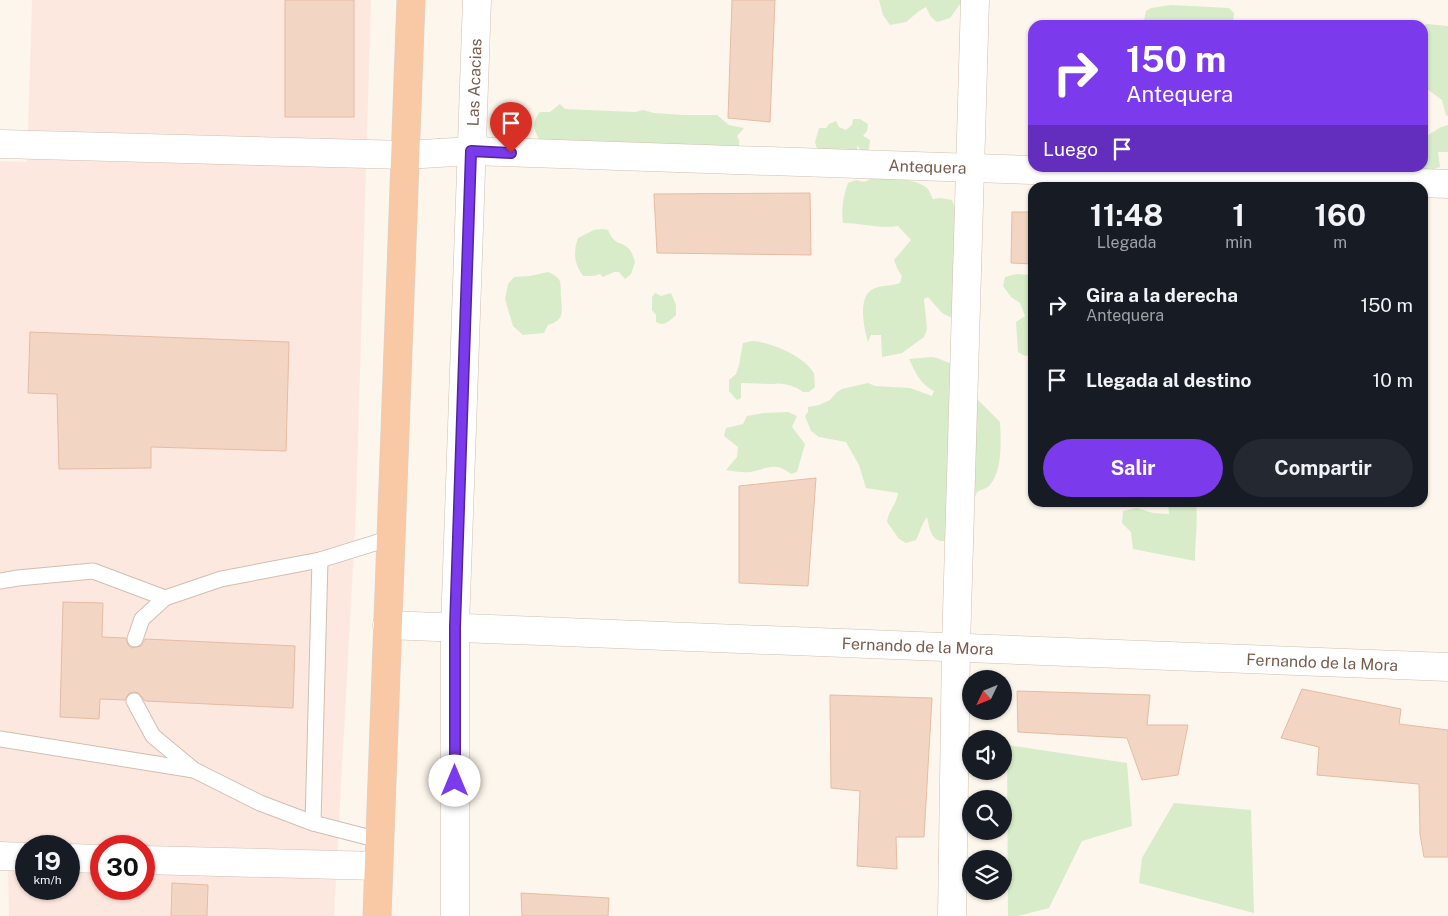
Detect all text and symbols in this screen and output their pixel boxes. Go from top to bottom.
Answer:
street label: Las Acacias [463,38,485,127]
text: 150 m [1126,39,1226,80]
icon: right [1043,40,1108,105]
text: Antequera [1126,81,1233,107]
pin [490,102,532,153]
icon: arrive [497,109,525,137]
icon: arrive [1108,135,1136,163]
text: Luego [1043,138,1098,160]
street label: Antequera [888,156,967,177]
text: 11:48 [1090,197,1163,233]
text: 1 [1232,197,1245,233]
text: 160 [1314,197,1366,233]
text: Llegada [1097,233,1156,252]
text: min [1225,233,1252,252]
text: m [1333,233,1347,252]
text: Gira a la derecha [1086,284,1238,306]
icon: right [1043,291,1071,319]
text: 150 m [1360,294,1413,316]
text: Antequera [1086,306,1164,325]
icon: arrive [1043,366,1071,394]
text: Llegada al destino [1086,369,1251,391]
text: 10 m [1373,369,1413,391]
button: Salir [1043,439,1223,497]
button: Compartir [1233,439,1413,497]
street label: Fernando de la Mora [841,634,994,659]
street label: Fernando de la Mora [1246,650,1399,675]
north arrow [962,670,1012,720]
map controls [962,670,1012,900]
button: sound [962,730,1012,780]
position arrow [428,754,480,806]
button: search [962,790,1012,840]
speed limit sign: 30 [90,835,155,900]
text: 19 [34,846,61,876]
button: layers [962,850,1012,900]
text: km/h [33,873,62,887]

